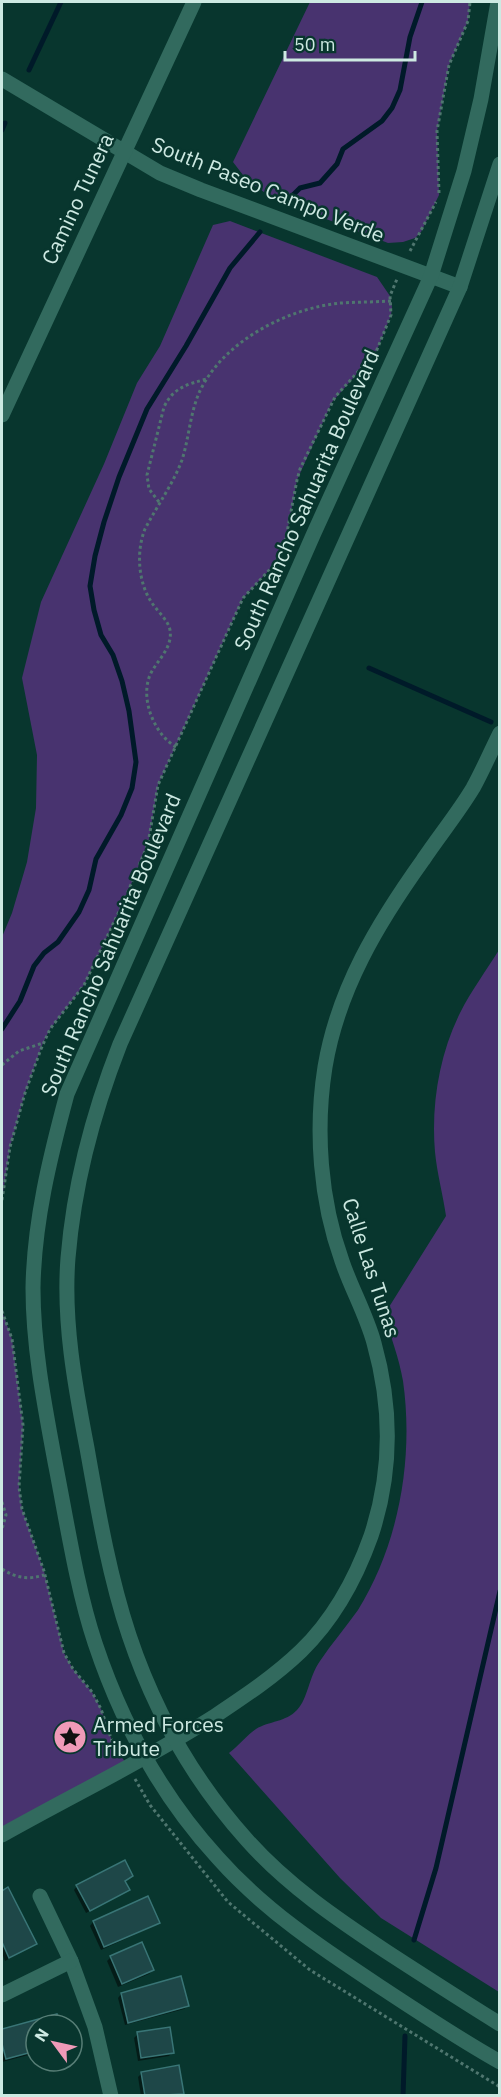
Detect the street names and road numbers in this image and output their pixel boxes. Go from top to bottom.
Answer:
street label: Camino Tunera [34,128,120,269]
street label: South Paseo Campo Verde [148,129,389,249]
street label: South Rancho Sahuarita Boulevard [227,345,385,654]
street label: South Rancho Sahuarita Boulevard [33,789,187,1100]
street label: Calle Las Tunas [336,1194,408,1341]

